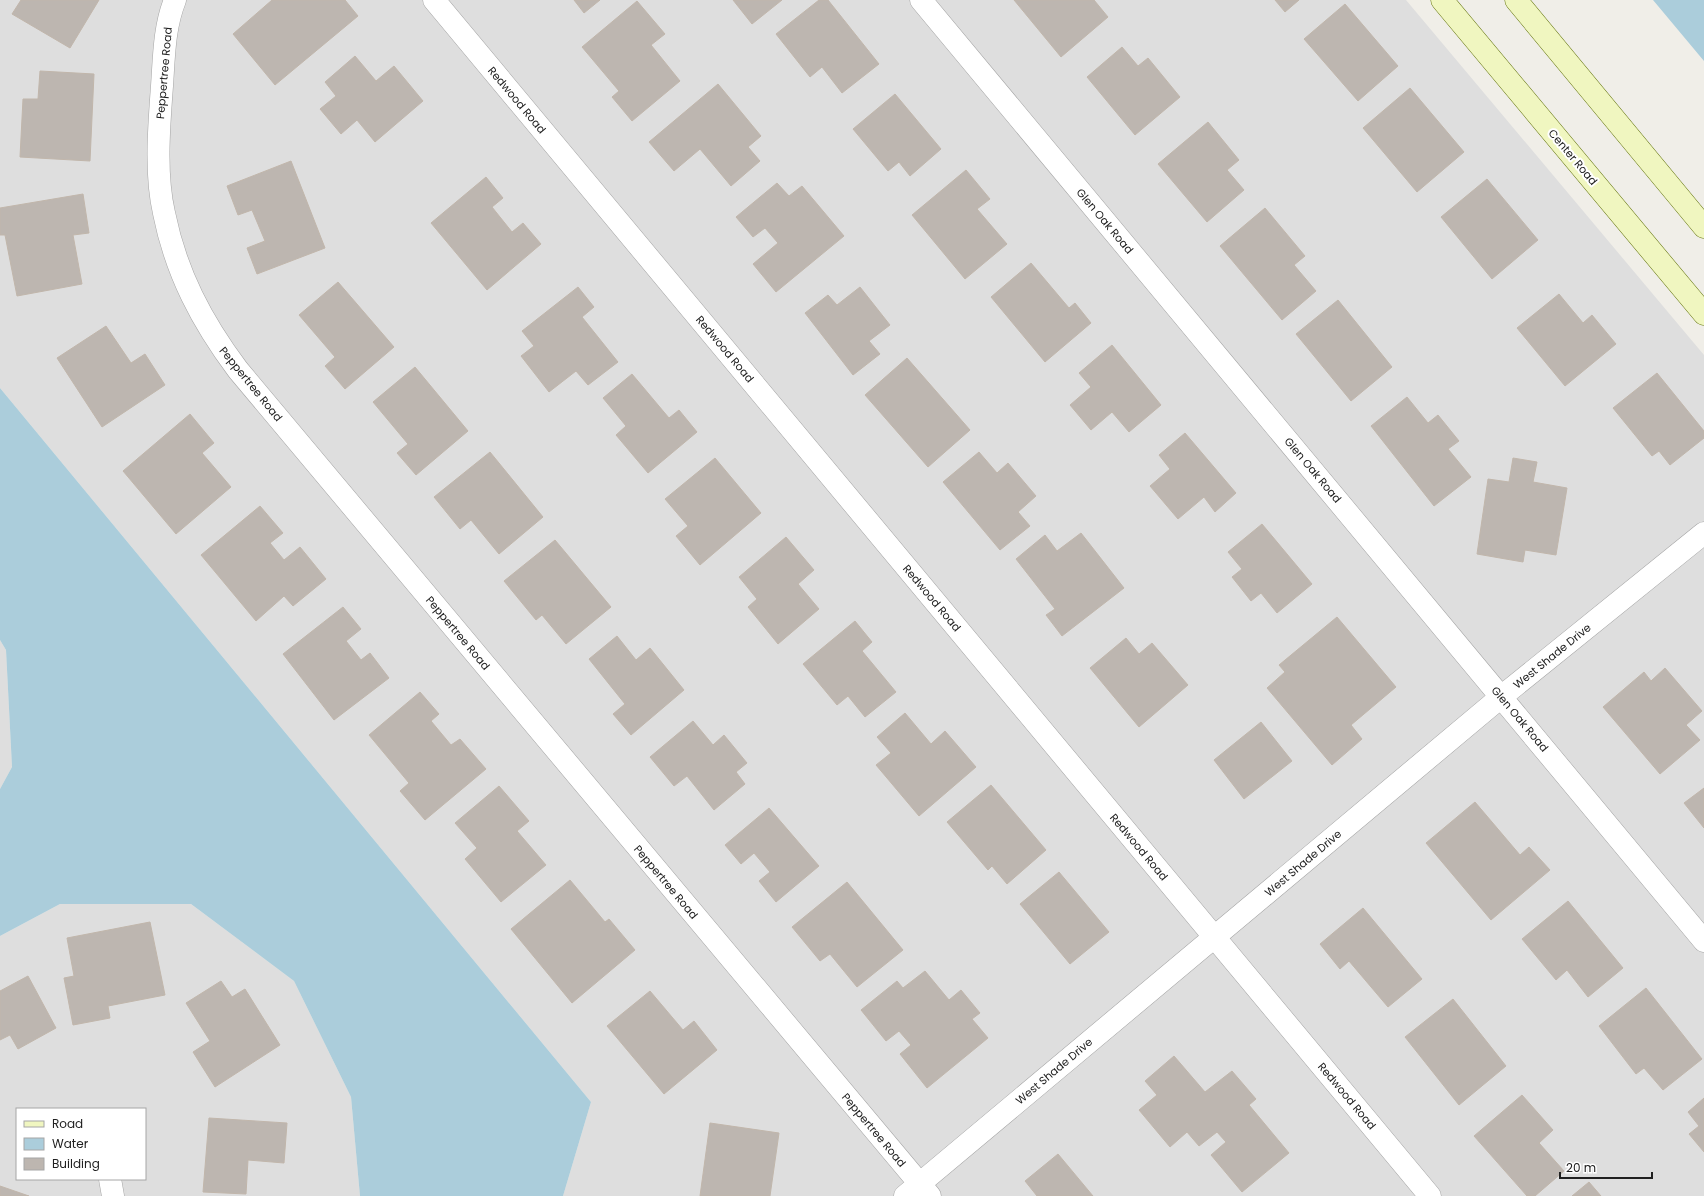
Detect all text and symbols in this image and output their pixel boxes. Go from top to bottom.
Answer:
street label: Peppertree Road [152,26,176,120]
street label: Redwood Road [484,63,550,137]
street label: Center Road [1545,125,1601,189]
street label: Glen Oak Road [1073,185,1137,257]
street label: Redwood Road [692,312,758,386]
street label: Peppertree Road [216,343,286,425]
street label: Glen Oak Road [1281,434,1345,506]
street label: Redwood Road [899,561,965,635]
street label: Peppertree Road [422,593,494,673]
street label: West Shade Drive [1510,619,1594,692]
street label: Glen Oak Road [1488,683,1552,755]
street label: Redwood Road [1106,810,1172,884]
street label: West Shade Drive [1261,826,1345,900]
street label: Peppertree Road [630,842,702,922]
street label: West Shade Drive [1012,1034,1096,1108]
street label: Redwood Road [1314,1059,1380,1133]
street label: Peppertree Road [838,1090,910,1170]
legend [16,1108,146,1180]
text: Road [52,1115,83,1132]
text: Water [52,1135,89,1152]
scale bar [1560,1154,1652,1180]
text: Building [52,1155,100,1172]
text: 20 m [1566,1159,1596,1176]

